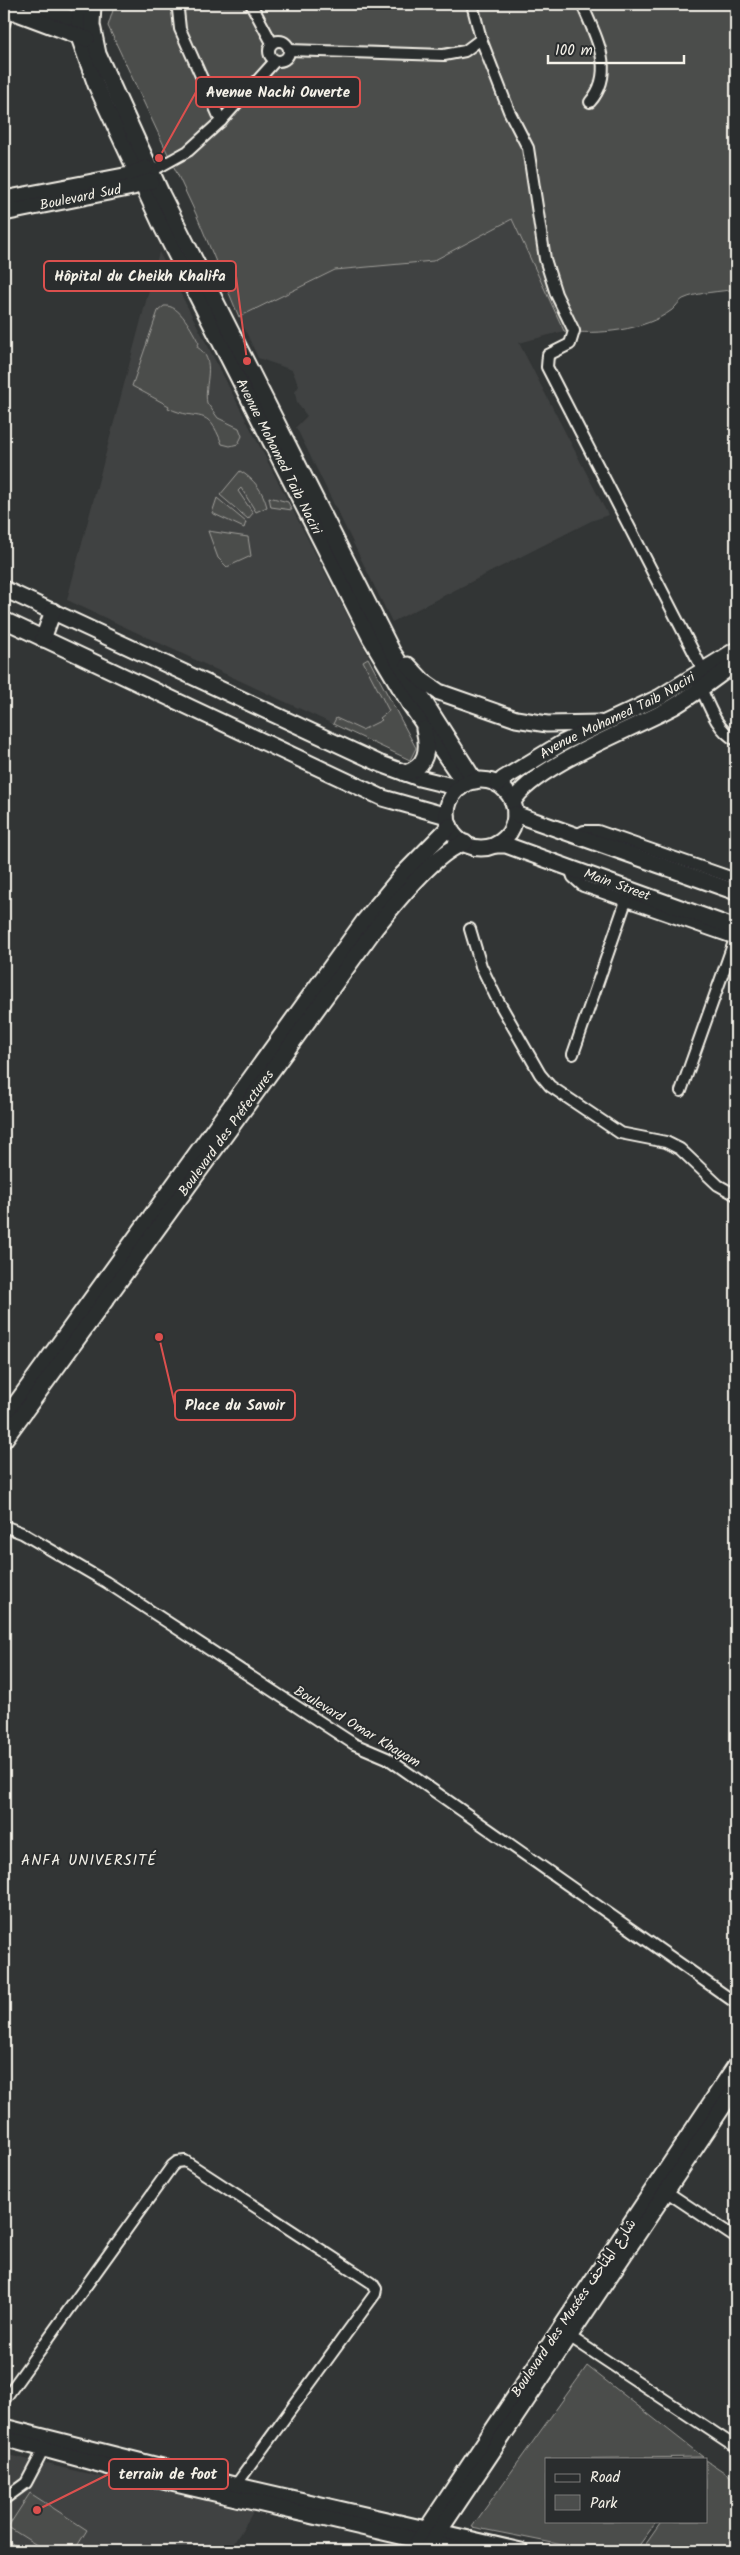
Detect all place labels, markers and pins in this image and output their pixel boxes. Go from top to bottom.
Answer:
callout: Avenue Nachi Ouverte [196,77,360,107]
callout: Hôpital du Cheikh Khalifa [44,261,236,291]
callout: Place du Savoir [175,1390,295,1420]
callout: terrain de foot [109,2459,228,2489]

